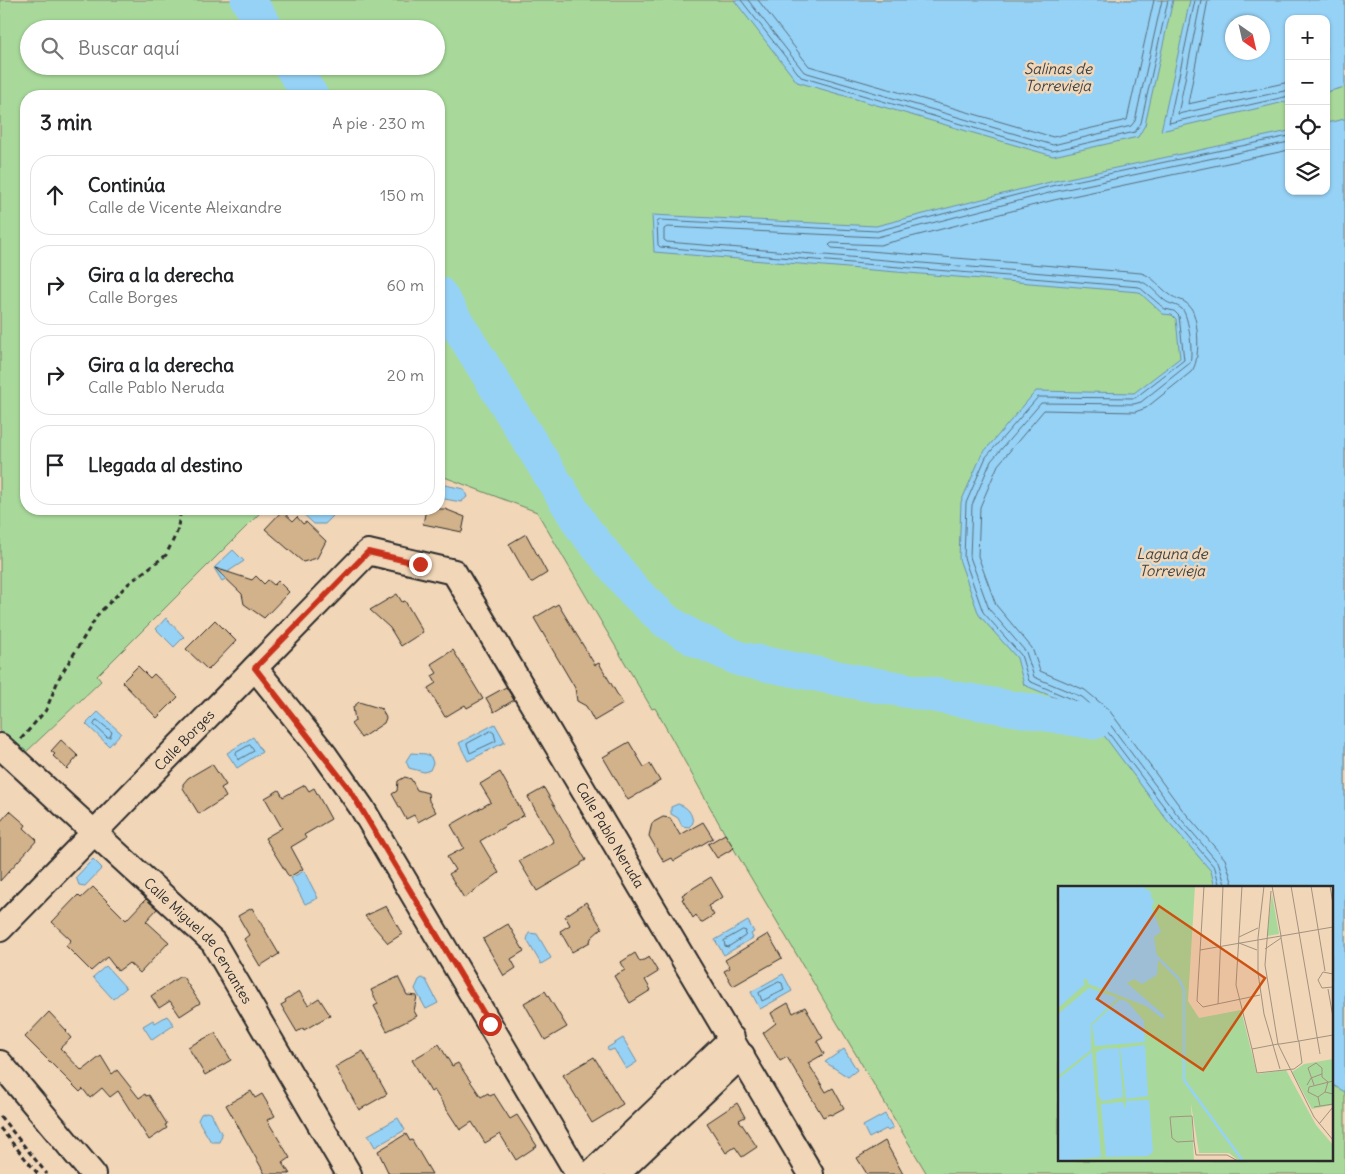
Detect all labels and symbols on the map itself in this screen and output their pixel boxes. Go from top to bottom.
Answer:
north arrow [1225,15,1270,60]
water label: Salinas de Torrevieja [1024,59,1093,95]
water label: Laguna de Torrevieja [1136,544,1209,580]
route end [409,553,432,576]
street label: Calle Borges [151,706,218,775]
street label: Calle Pablo Neruda [572,779,648,891]
street label: Calle Miguel de Cervantes [140,874,256,1007]
inset map [1058,886,1332,1162]
route start [479,1013,502,1036]

